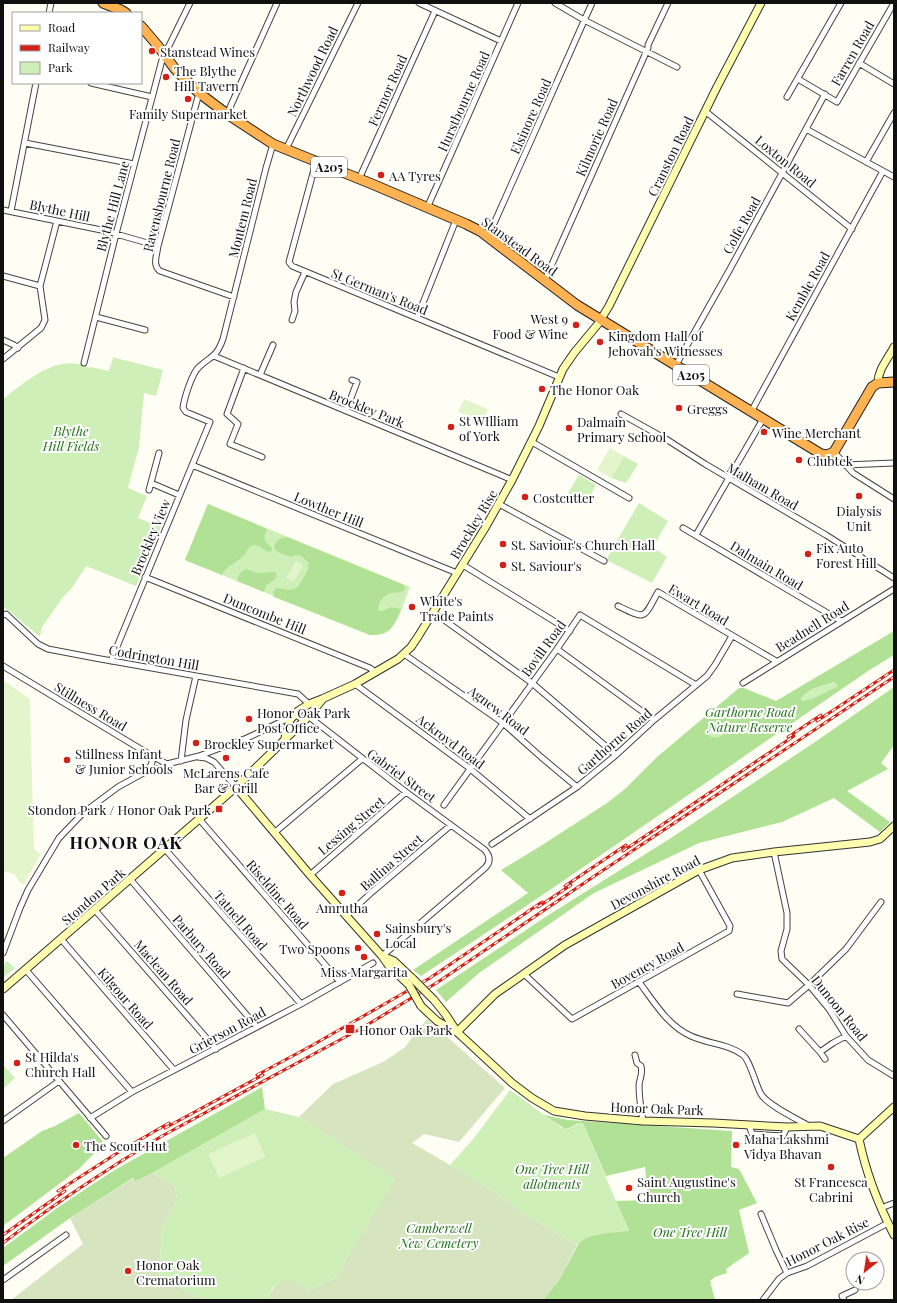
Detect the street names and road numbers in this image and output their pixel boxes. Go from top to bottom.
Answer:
street label: Farren Road [827,17,878,88]
street label: Northwood Road [283,23,341,119]
street label: Hurstbourne Road [433,48,493,154]
street label: Fermor Road [364,51,410,128]
street label: Elsinore Road [506,75,554,156]
street label: Kilmorie Road [571,95,621,179]
street label: Cranston Road [643,113,697,199]
street label: Loxton Road [752,131,820,191]
street label: Ravensbourne Road [139,136,183,253]
road number: A205 [311,157,347,177]
street label: Blythe Hill Lane [92,158,132,253]
street label: Montem Road [224,176,260,260]
street label: Colfe Road [718,193,764,257]
street label: Blythe Hill [28,195,92,225]
street label: Stanstead Road [479,213,562,279]
street label: Kemble Road [781,248,833,324]
street label: St German's Road [329,264,431,318]
road number: A205 [673,365,709,385]
street label: Brockley Park [327,385,408,431]
street label: Malham Road [724,459,802,514]
street label: Brockley Rise [446,486,501,562]
street label: Lowther Hill [292,487,366,531]
street label: Brockley View [126,496,174,578]
street label: Dalmain Road [728,537,807,594]
street label: Ewart Road [666,579,733,629]
street label: Duncombe Hill [221,589,309,637]
street label: Beadnell Road [772,596,852,655]
street label: Bovill Road [517,616,569,680]
street label: Codrington Hill [107,641,201,673]
street label: Stillness Road [52,678,131,735]
street label: Agnew Road [464,681,533,739]
street label: Garthorne Road [573,704,655,778]
street label: Ackroyd Road [413,709,489,772]
street label: Gabriel Street [364,744,440,806]
street label: Lessing Street [314,792,388,858]
street label: Ballina Street [356,830,426,894]
street label: Devonshire Road [607,851,703,913]
street label: Riseldine Road [243,856,313,933]
street label: Stondon Park [58,863,129,928]
street label: Tatnell Road [210,887,272,954]
street label: Parbury Road [170,911,235,982]
street label: Maclean Road [131,936,197,1009]
street label: Boveney Road [607,938,687,992]
street label: Kilgour Road [95,964,158,1033]
street label: Dunoon Road [808,972,872,1045]
street label: Grierson Road [186,1002,269,1057]
street label: Honor Oak Park [610,1098,705,1118]
street label: Honor Oak Rise [782,1213,872,1269]

